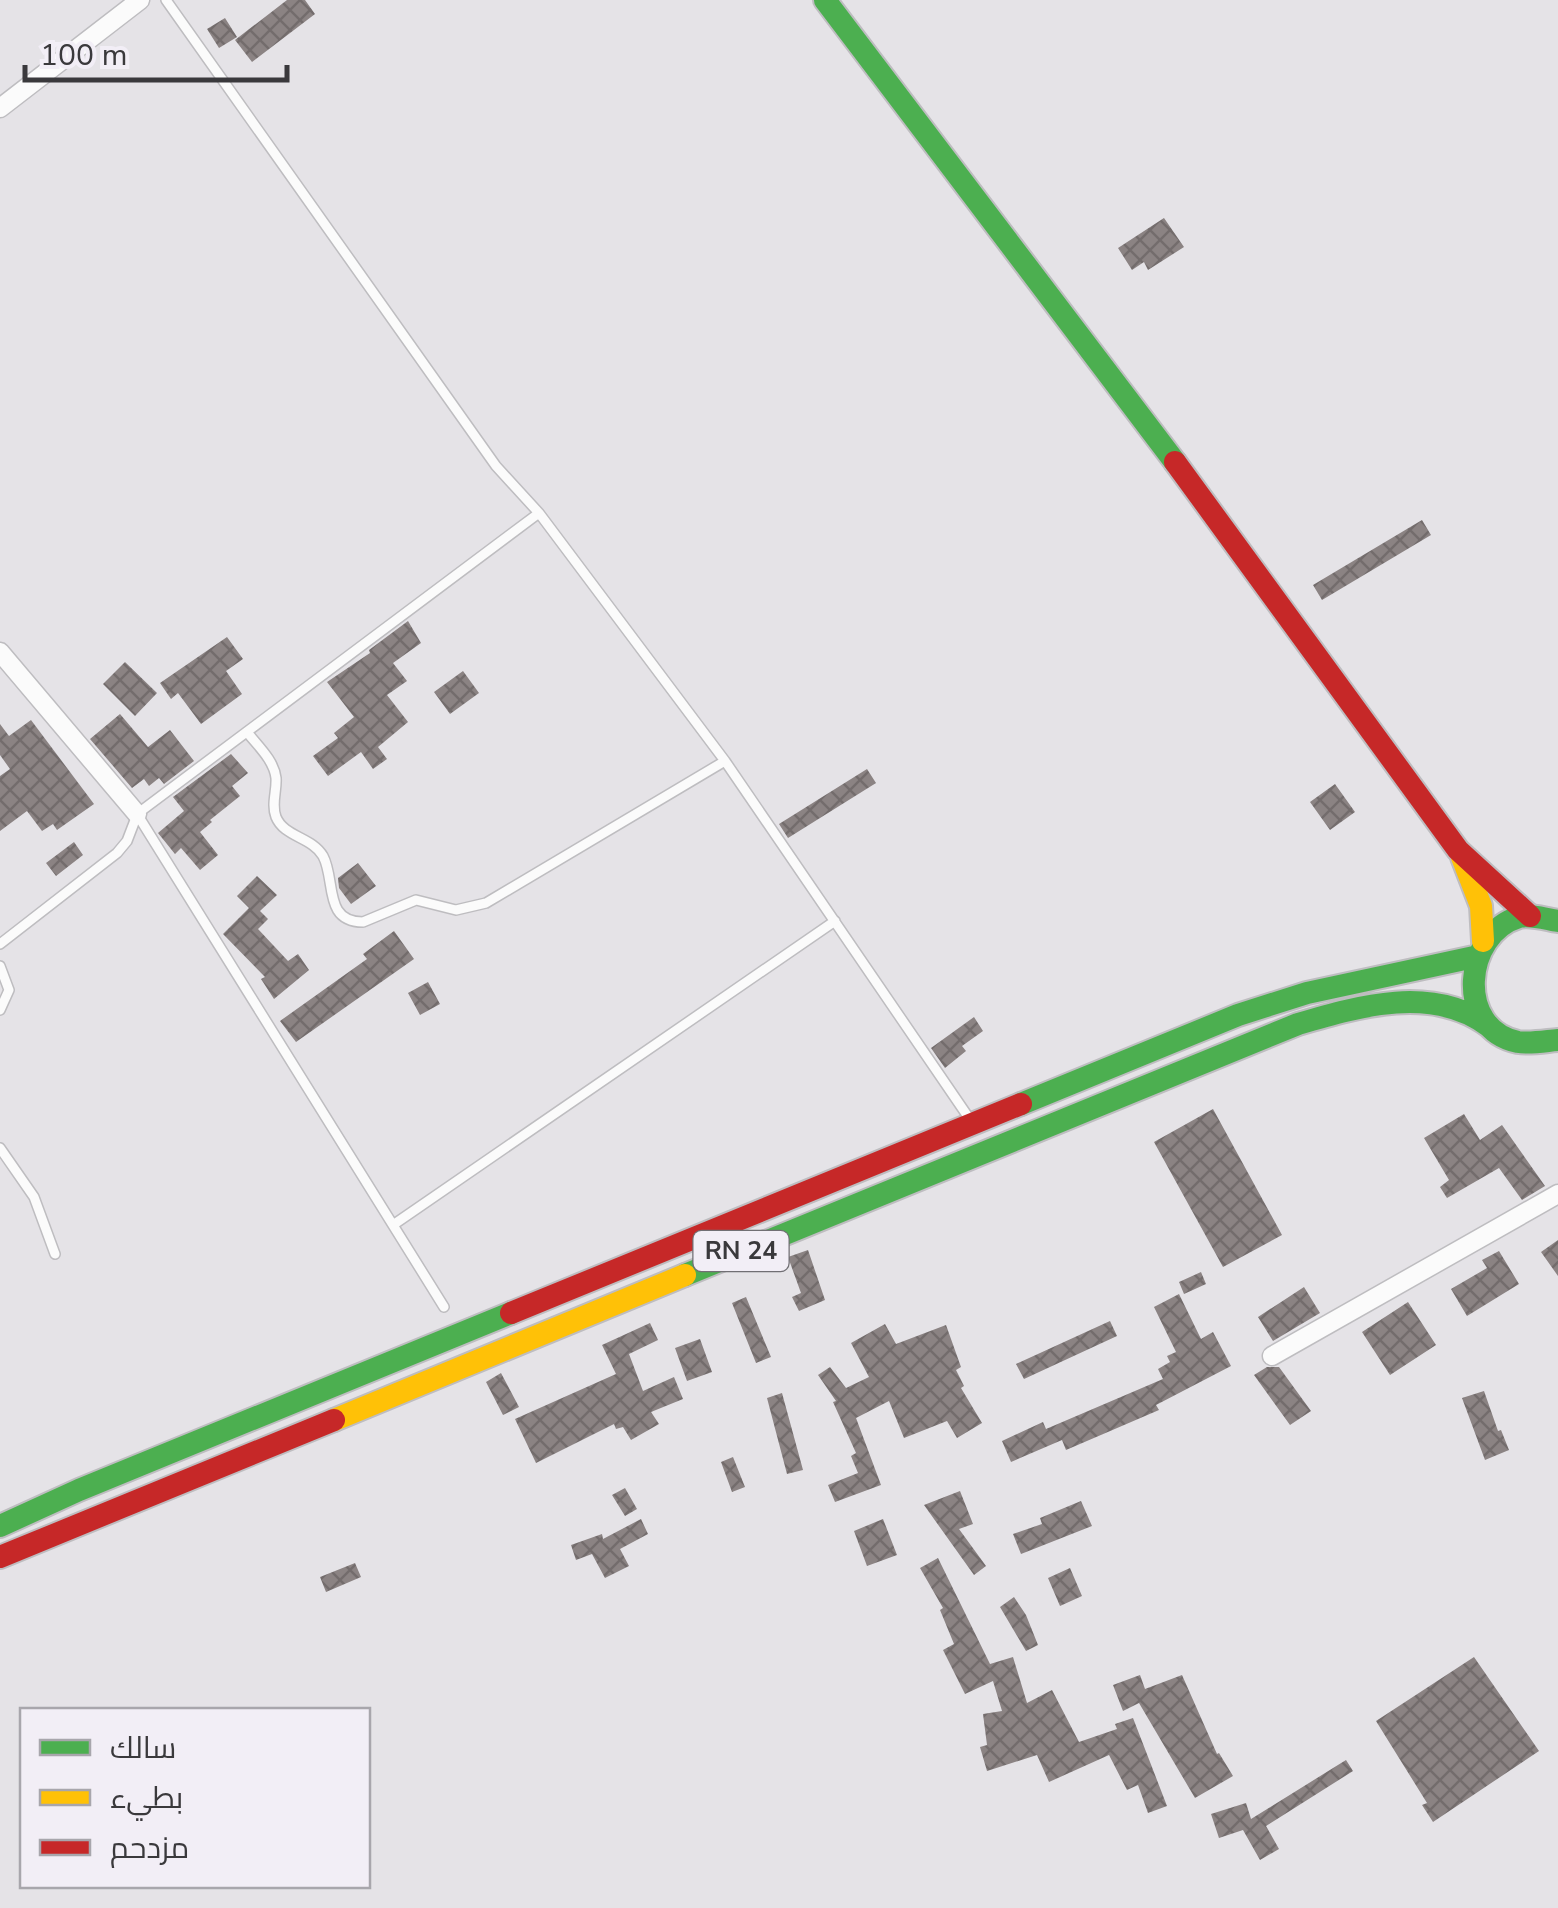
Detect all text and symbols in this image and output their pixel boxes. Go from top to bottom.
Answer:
scale bar [25,20,288,82]
text: 100 m [40,35,127,76]
road number: RN 24 [694,1231,788,1271]
legend [20,1708,370,1888]
text: سالك [110,1728,176,1769]
text: بطيء [110,1778,183,1821]
text: مزدحم [110,1828,189,1869]

